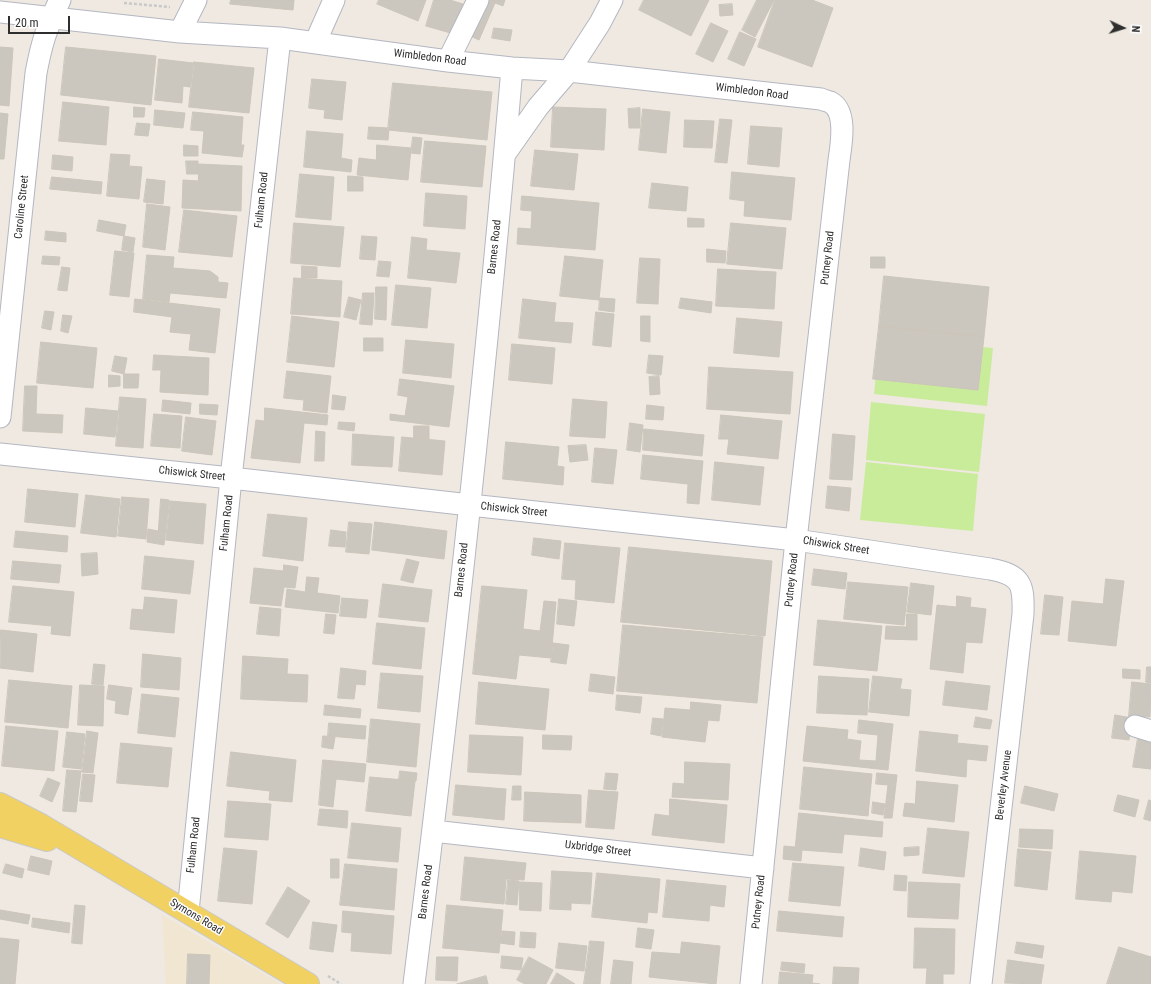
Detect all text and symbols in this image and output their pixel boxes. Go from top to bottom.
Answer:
scale bar [10,8,72,34]
north arrow [1103,8,1143,48]
text: 20 m [15,16,39,30]
text: N [1129,25,1142,33]
street label: Wimbledon Road [393,47,467,69]
street label: Wimbledon Road [715,81,789,103]
street label: Fulham Road [252,171,272,229]
street label: Caroline Street [12,174,32,240]
street label: Barnes Road [486,219,504,275]
street label: Putney Road [819,230,837,286]
street label: Chiswick Street [158,464,226,484]
street label: Fulham Road [217,494,237,552]
street label: Chiswick Street [480,500,548,520]
street label: Chiswick Street [802,534,870,558]
street label: Barnes Road [453,542,471,598]
street label: Putney Road [783,552,801,608]
street label: Beverley Avenue [993,749,1015,821]
street label: Fulham Road [184,816,204,874]
street label: Uxbridge Street [564,838,632,860]
street label: Barnes Road [416,864,436,920]
street label: Putney Road [750,874,768,930]
street label: Symons Road [167,896,225,938]

